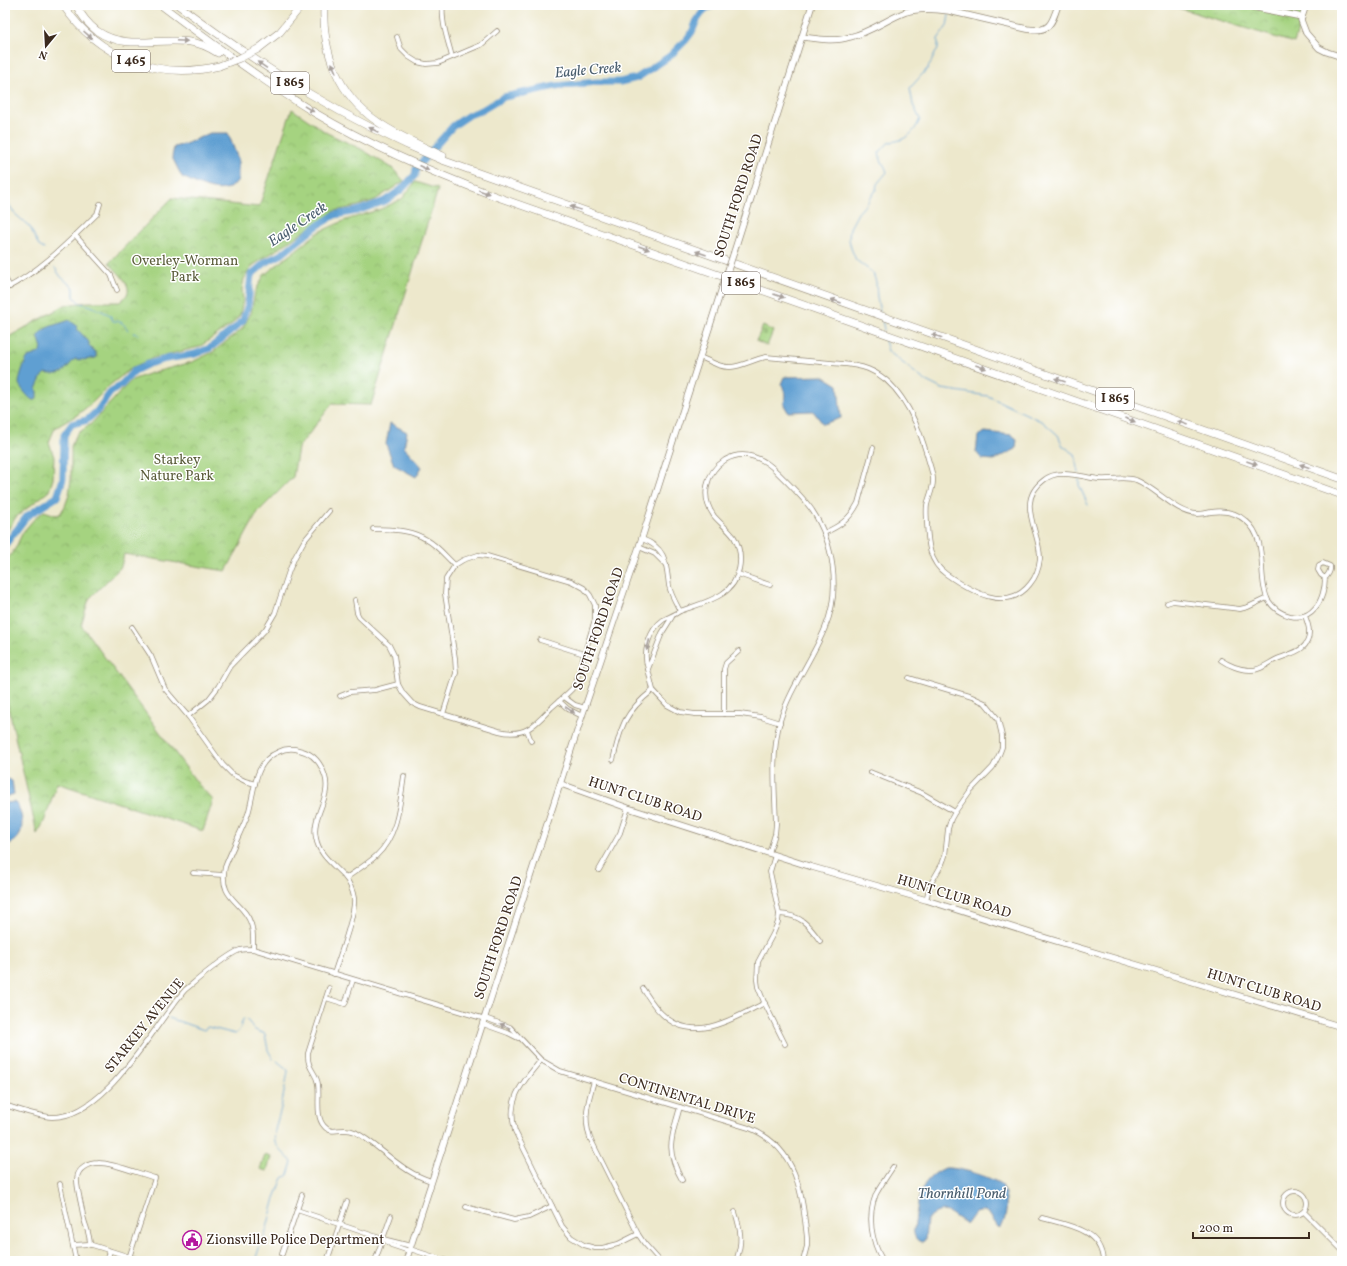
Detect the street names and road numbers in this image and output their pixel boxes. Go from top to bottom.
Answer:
road number: I 465 [112,50,150,72]
road number: I 865 [271,72,309,94]
street label: SOUTH FORD ROAD [710,132,768,260]
road number: I 865 [722,272,760,294]
road number: I 865 [1096,388,1134,410]
street label: SOUTH FORD ROAD [569,565,629,693]
street label: HUNT CLUB ROAD [586,773,704,827]
street label: HUNT CLUB ROAD [895,871,1013,923]
street label: SOUTH FORD ROAD [470,874,528,1002]
street label: HUNT CLUB ROAD [1205,965,1323,1017]
street label: STARKEY AVENUE [101,975,189,1077]
street label: CONTINENTAL DRIVE [616,1069,758,1129]

